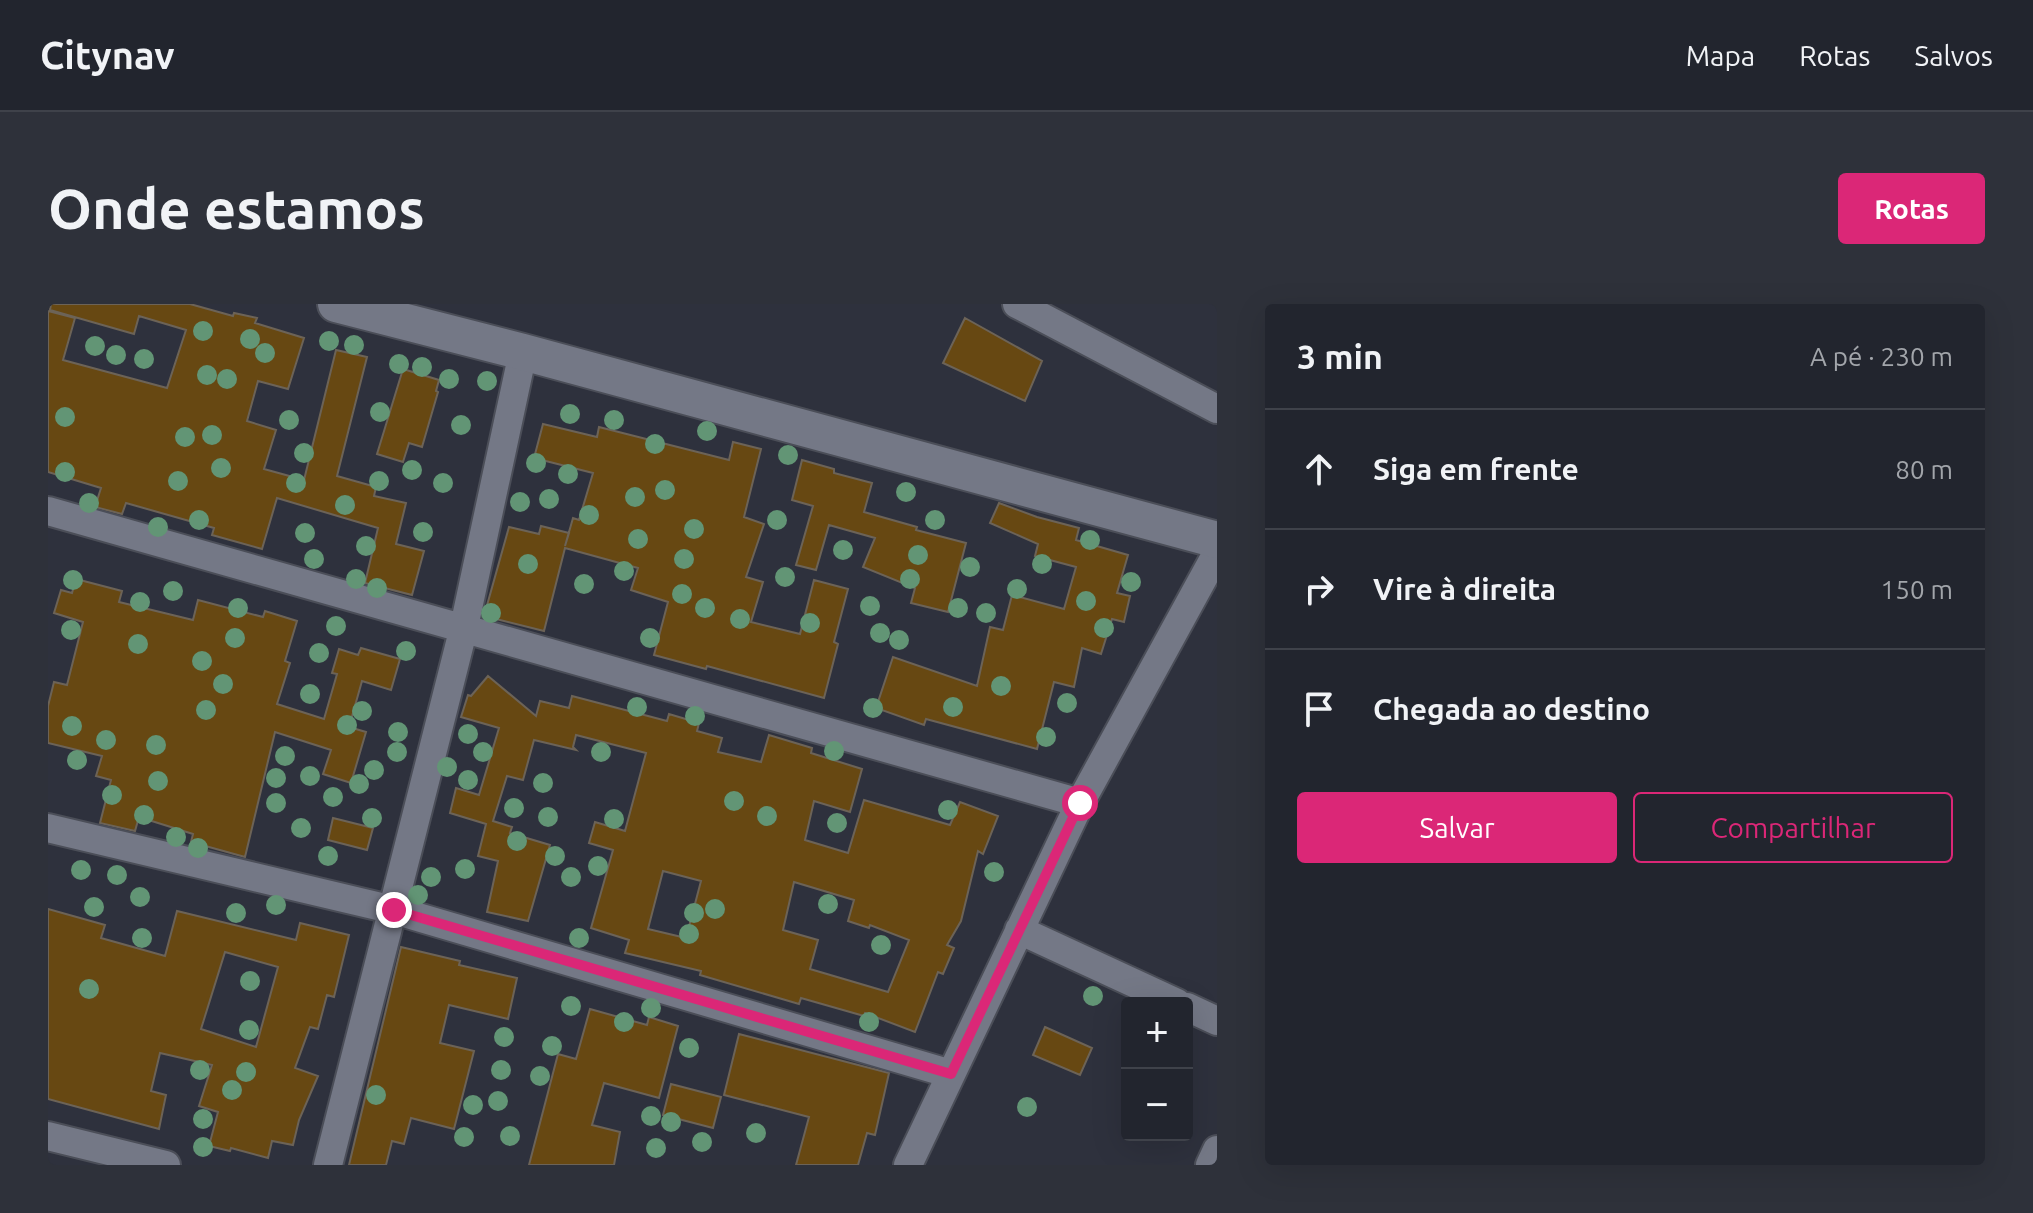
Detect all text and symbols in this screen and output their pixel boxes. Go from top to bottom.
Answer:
text: Citynav [40,34,175,76]
text: Mapa [1686,40,1755,71]
text: Rotas [1799,40,1870,71]
text: Salvos [1914,40,1993,71]
button: Rotas [1838,173,1985,244]
text: Onde estamos [48,177,425,240]
text: 3 min [1297,337,1383,375]
text: A pé · 230 m [1810,342,1953,371]
icon: ahead [1297,447,1341,491]
text: Siga em frente [1373,452,1579,486]
text: 80 m [1895,455,1953,484]
icon: right [1297,567,1341,611]
text: Vire à direita [1373,572,1556,606]
text: 150 m [1881,575,1953,604]
icon: arrive [1297,687,1341,731]
text: Chegada ao destino [1373,692,1650,726]
route start [1062,785,1098,821]
button: Salvar [1297,792,1617,863]
button: Compartilhar [1633,792,1953,863]
route end [376,892,412,928]
map controls [1121,997,1193,1141]
button: + [1121,997,1193,1069]
button: − [1121,1069,1193,1141]

